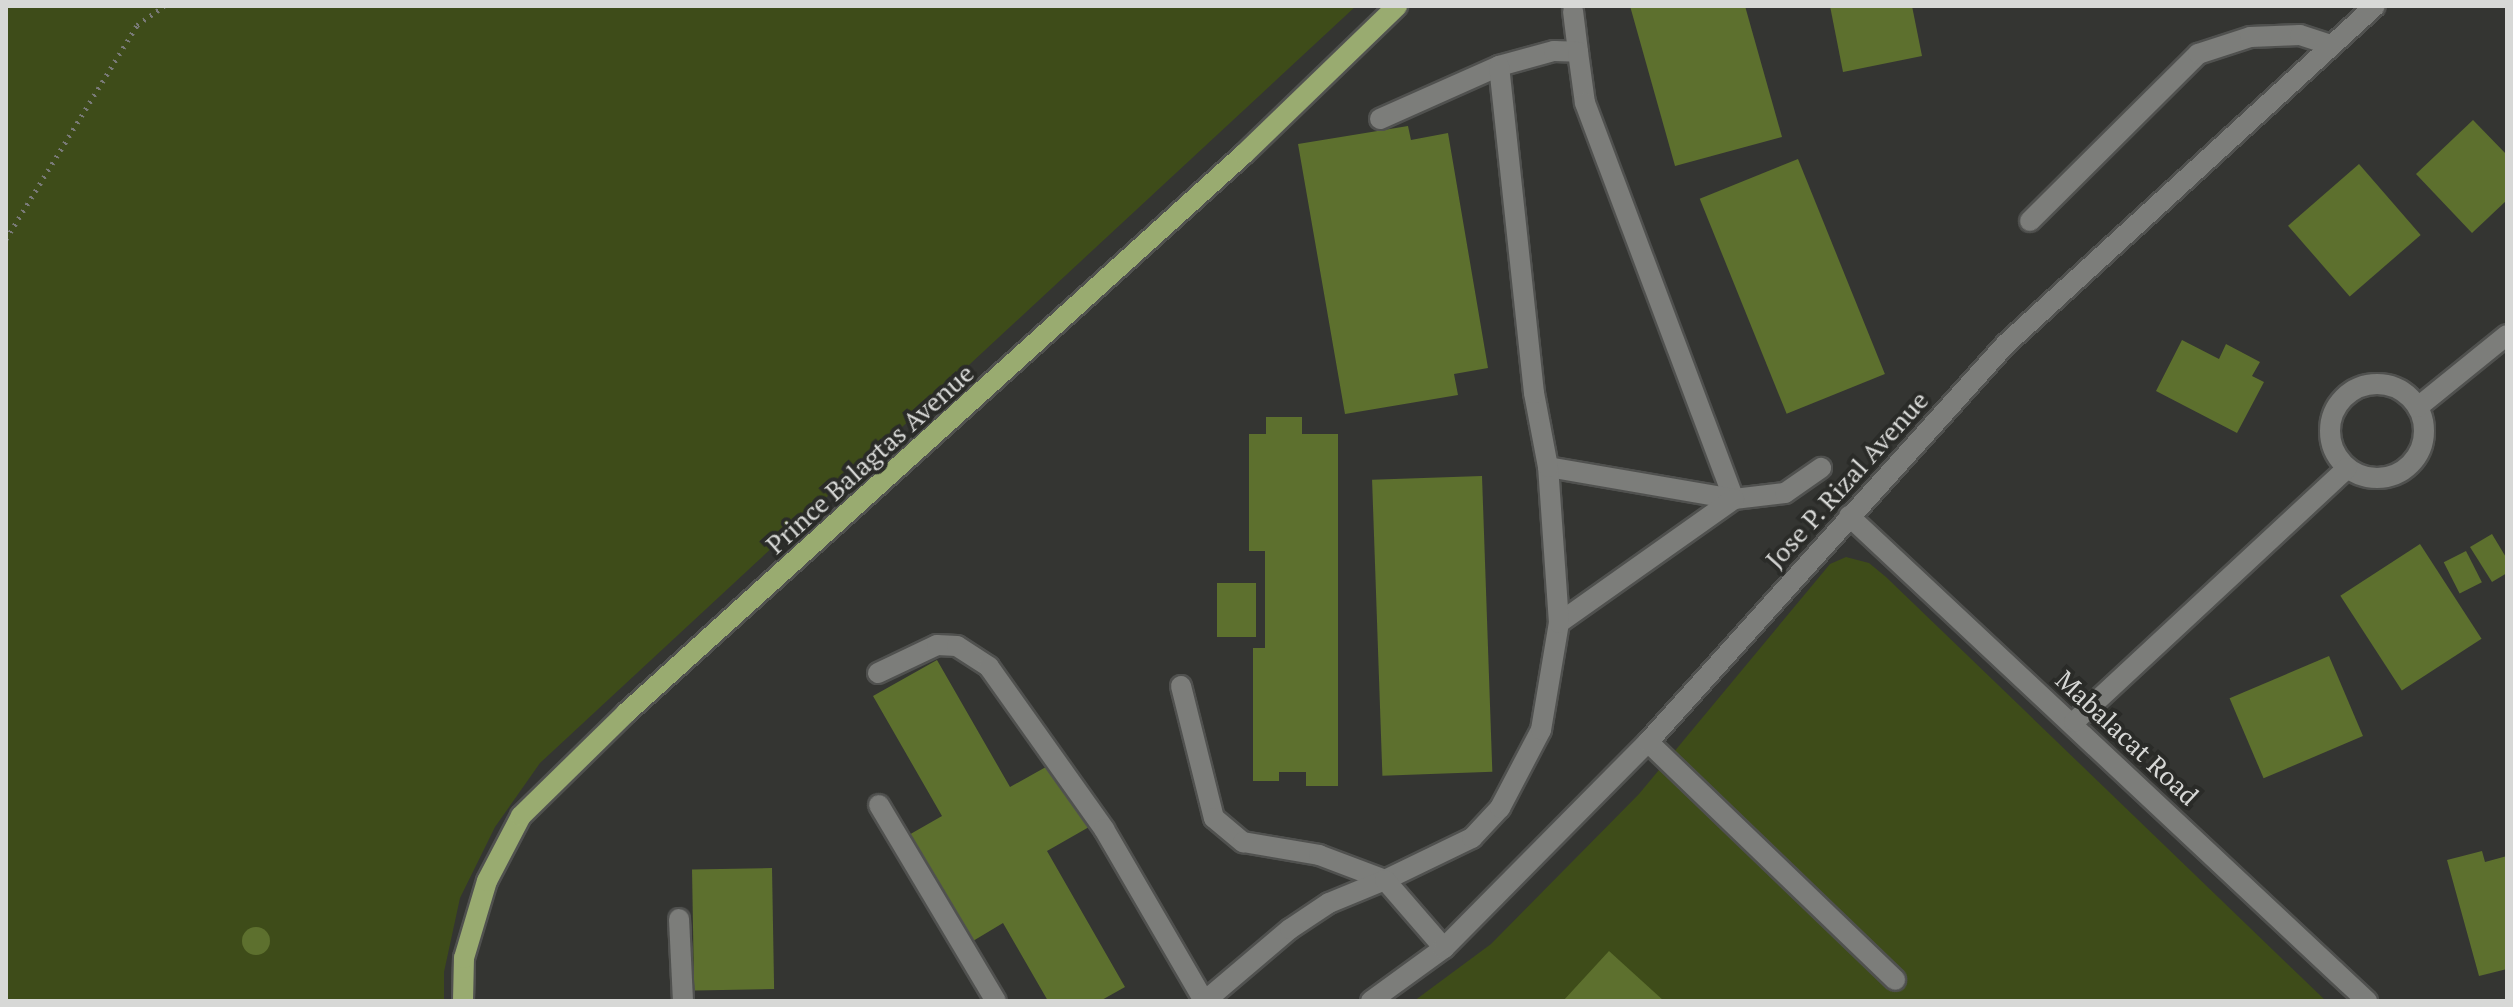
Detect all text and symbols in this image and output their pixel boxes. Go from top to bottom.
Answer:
street label: Prince Balagtas Avenue [760,357,980,561]
street label: Jose P. Rizal Avenue [1759,384,1935,576]
street label: Mabalacat Road [2049,664,2205,812]

